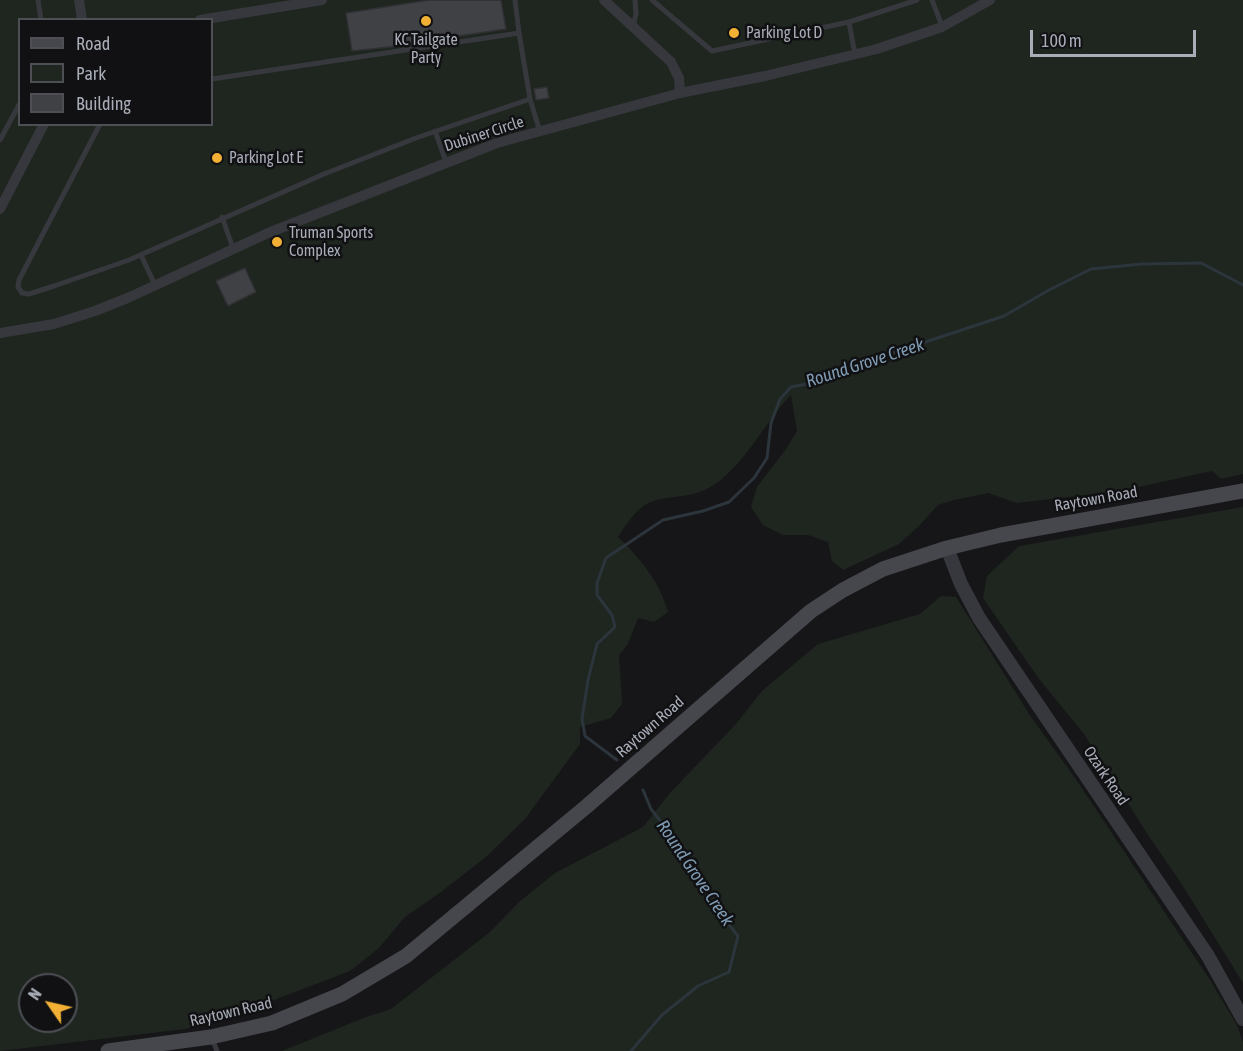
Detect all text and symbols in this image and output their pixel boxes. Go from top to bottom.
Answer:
marker: KC Tailgate Party [419,14,433,28]
legend [18,18,213,126]
scale bar [1033,18,1200,56]
place label: Parking Lot D [746,23,822,43]
marker: Parking Lot D [727,26,741,40]
place label: KC Tailgate Party [394,30,458,68]
text: 100 m [1041,30,1082,51]
text: Road [76,33,110,54]
text: Park [76,63,106,84]
text: Building [76,93,131,114]
street label: Dubiner Circle [442,112,526,156]
place label: Parking Lot E [229,148,303,168]
marker: Parking Lot E [210,151,224,165]
place label: Truman Sports Complex [289,223,373,261]
marker: Truman Sports Complex [270,235,284,249]
water label: Round Grove Creek [803,334,927,392]
street label: Raytown Road [1053,482,1139,516]
street label: Raytown Road [612,692,688,762]
street label: Ozark Road [1079,743,1133,809]
water label: Round Grove Creek [652,816,738,930]
north arrow [18,973,78,1033]
text: N [25,985,45,1003]
street label: Raytown Road [188,993,274,1031]

